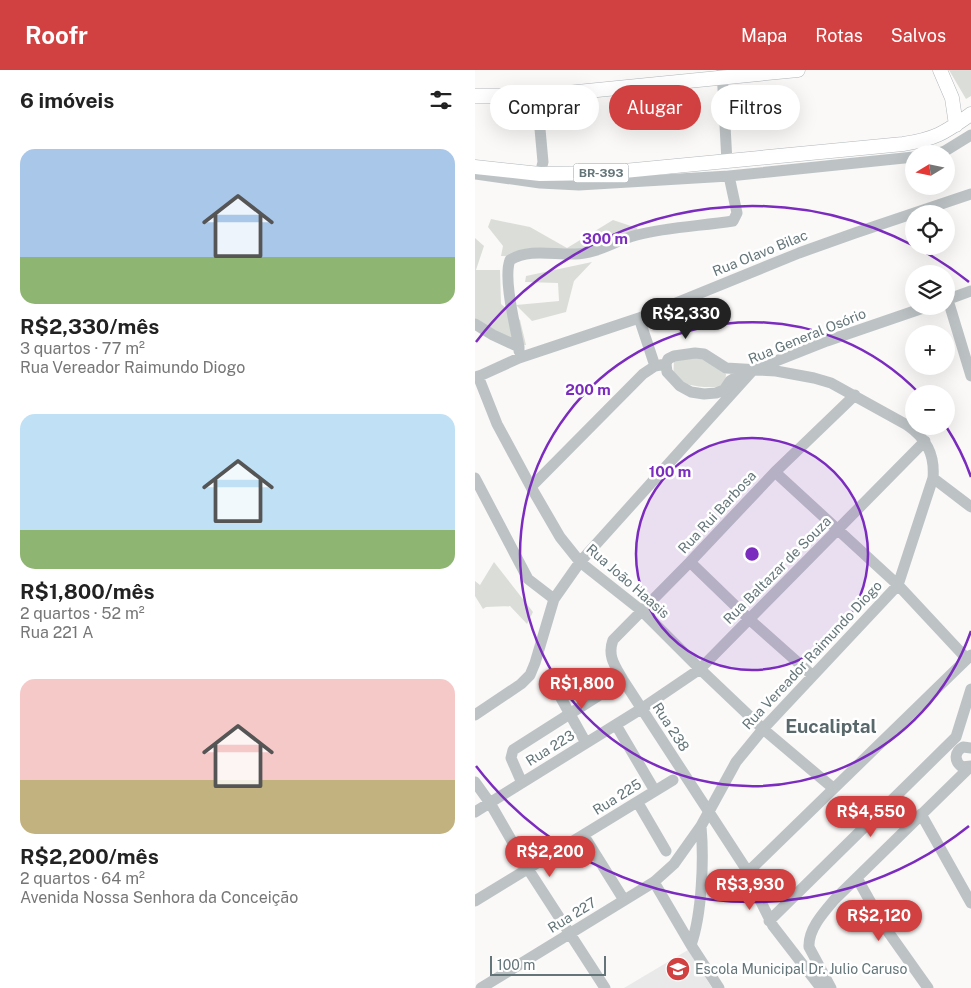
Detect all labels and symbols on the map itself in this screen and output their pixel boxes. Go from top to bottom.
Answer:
north arrow [905,145,955,195]
road number: BR-393 [573,164,629,182]
street label: Rua Olavo Bilac [710,227,810,279]
text: 300 m [582,230,628,247]
pin: R$2,330 [640,298,732,340]
street label: Rua General Osório [746,305,868,367]
text: 200 m [565,381,611,398]
text: 100 m [649,463,691,480]
street label: Rua Rui Barbosa [675,468,759,556]
street label: Rua Baltazar de Souza [720,513,834,627]
street label: Rua João Haasis [583,541,673,621]
centre of rings [743,545,761,563]
street label: Rua Vereador Raimundo Diogo [739,577,885,733]
pin: R$1,800 [536,668,628,710]
street label: Rua 238 [649,700,693,754]
district label: Eucaliptal [785,715,877,737]
street label: Rua 223 [523,727,577,769]
street label: Rua 225 [590,776,644,818]
pin: R$4,550 [825,796,917,838]
pin: R$2,200 [504,836,596,878]
pin: R$3,930 [704,868,796,911]
street label: Rua 227 [545,894,599,936]
pin: R$2,120 [833,900,925,942]
scale bar [490,953,606,976]
school or university icon: Escola Municipal Dr. Julio Caruso [665,956,691,982]
place label: Escola Municipal Dr. Julio Caruso [695,961,907,977]

